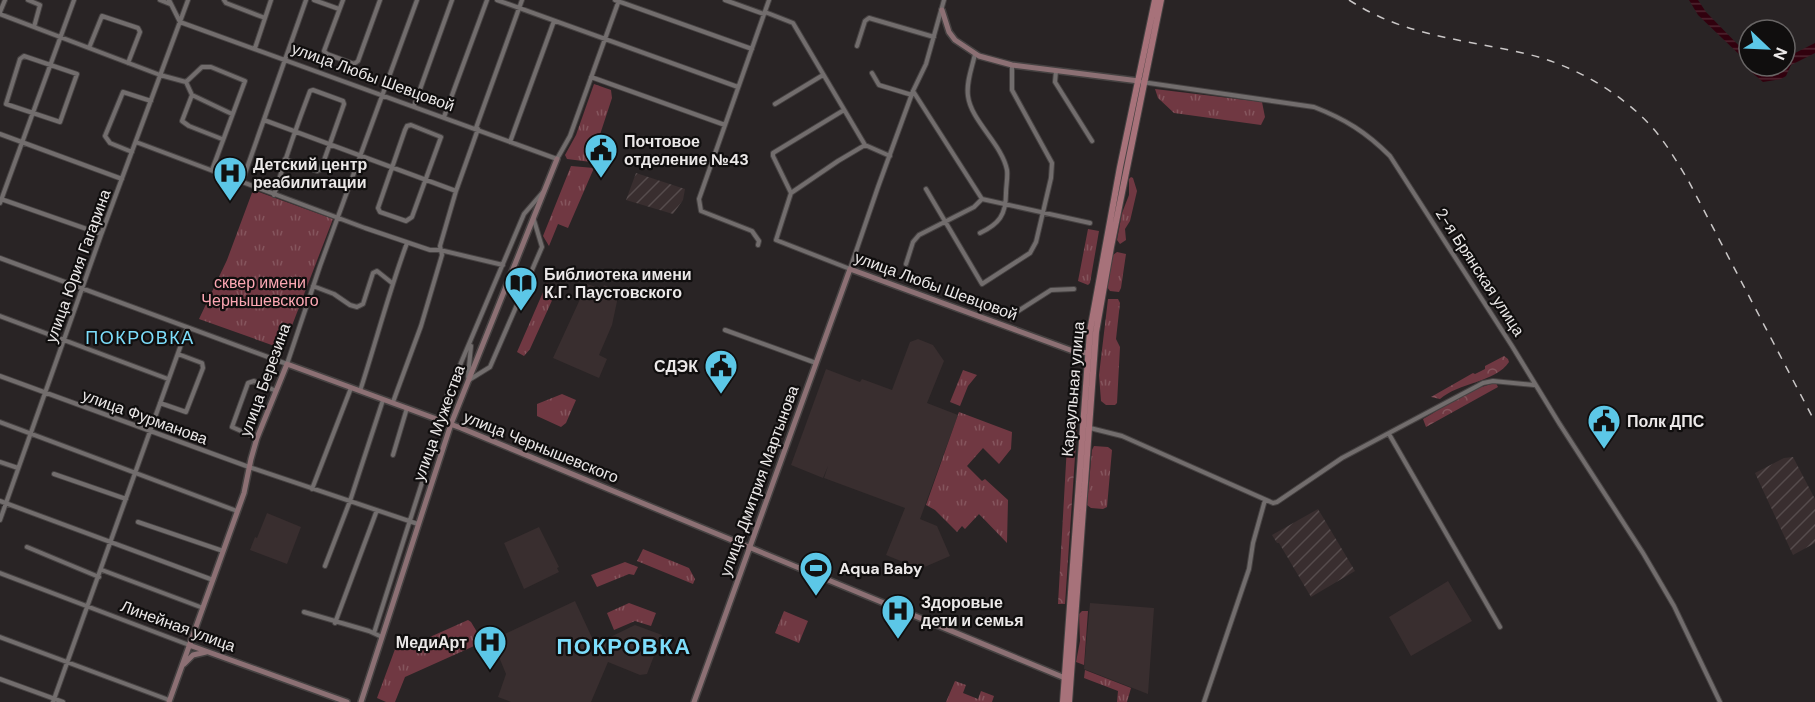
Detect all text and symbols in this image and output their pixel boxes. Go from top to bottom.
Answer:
north arrow [1737,18,1797,78]
street label: улица Любы Шевцовой [289,38,457,116]
text: N [1768,44,1792,63]
place label: Почтовое отделение №43 [624,131,749,170]
public building icon: Почтовое отделение №43 [583,132,619,179]
place label: Детский центр реабилитации [253,154,367,193]
hospital icon: Детский центр реабилитации [212,155,248,202]
street label: улица Юрия Гагарина [40,186,116,346]
street label: 2-я Брянская улица [1431,204,1529,340]
street label: улица Любы Шевцовой [852,247,1020,325]
place label: Библиотека имени К.Г. Паустовского [544,264,692,303]
library icon: Библиотека имени К.Г. Паустовского [503,265,539,312]
park label: сквер имени Чернышевского [201,272,319,311]
street label: улица Березина [235,320,295,440]
street label: Караульная улица [1057,320,1089,458]
district label: ПОКРОВКА [85,326,195,350]
public building icon: СДЭК [703,348,739,395]
place label: СДЭК [654,356,698,377]
street label: улица Мужества [408,362,470,484]
street label: улица Дмитрия Мартынова [715,382,803,579]
street label: улица Фурманова [79,385,211,449]
public building icon: Полк ДПС [1586,403,1622,450]
street label: улица Чернышевского [460,406,622,488]
place label: Полк ДПС [1627,411,1705,432]
sports icon: Aqua Baby [798,550,834,597]
place label: Aqua Baby [839,558,923,579]
place label: Здоровые дети и семья [921,592,1023,631]
hospital icon: Здоровые дети и семья [880,593,916,640]
street label: Линейная улица [118,595,238,657]
hospital icon: МедиАрт [472,624,508,671]
place label: МедиАрт [396,632,467,653]
district label: ПОКРОВКА [556,632,692,661]

